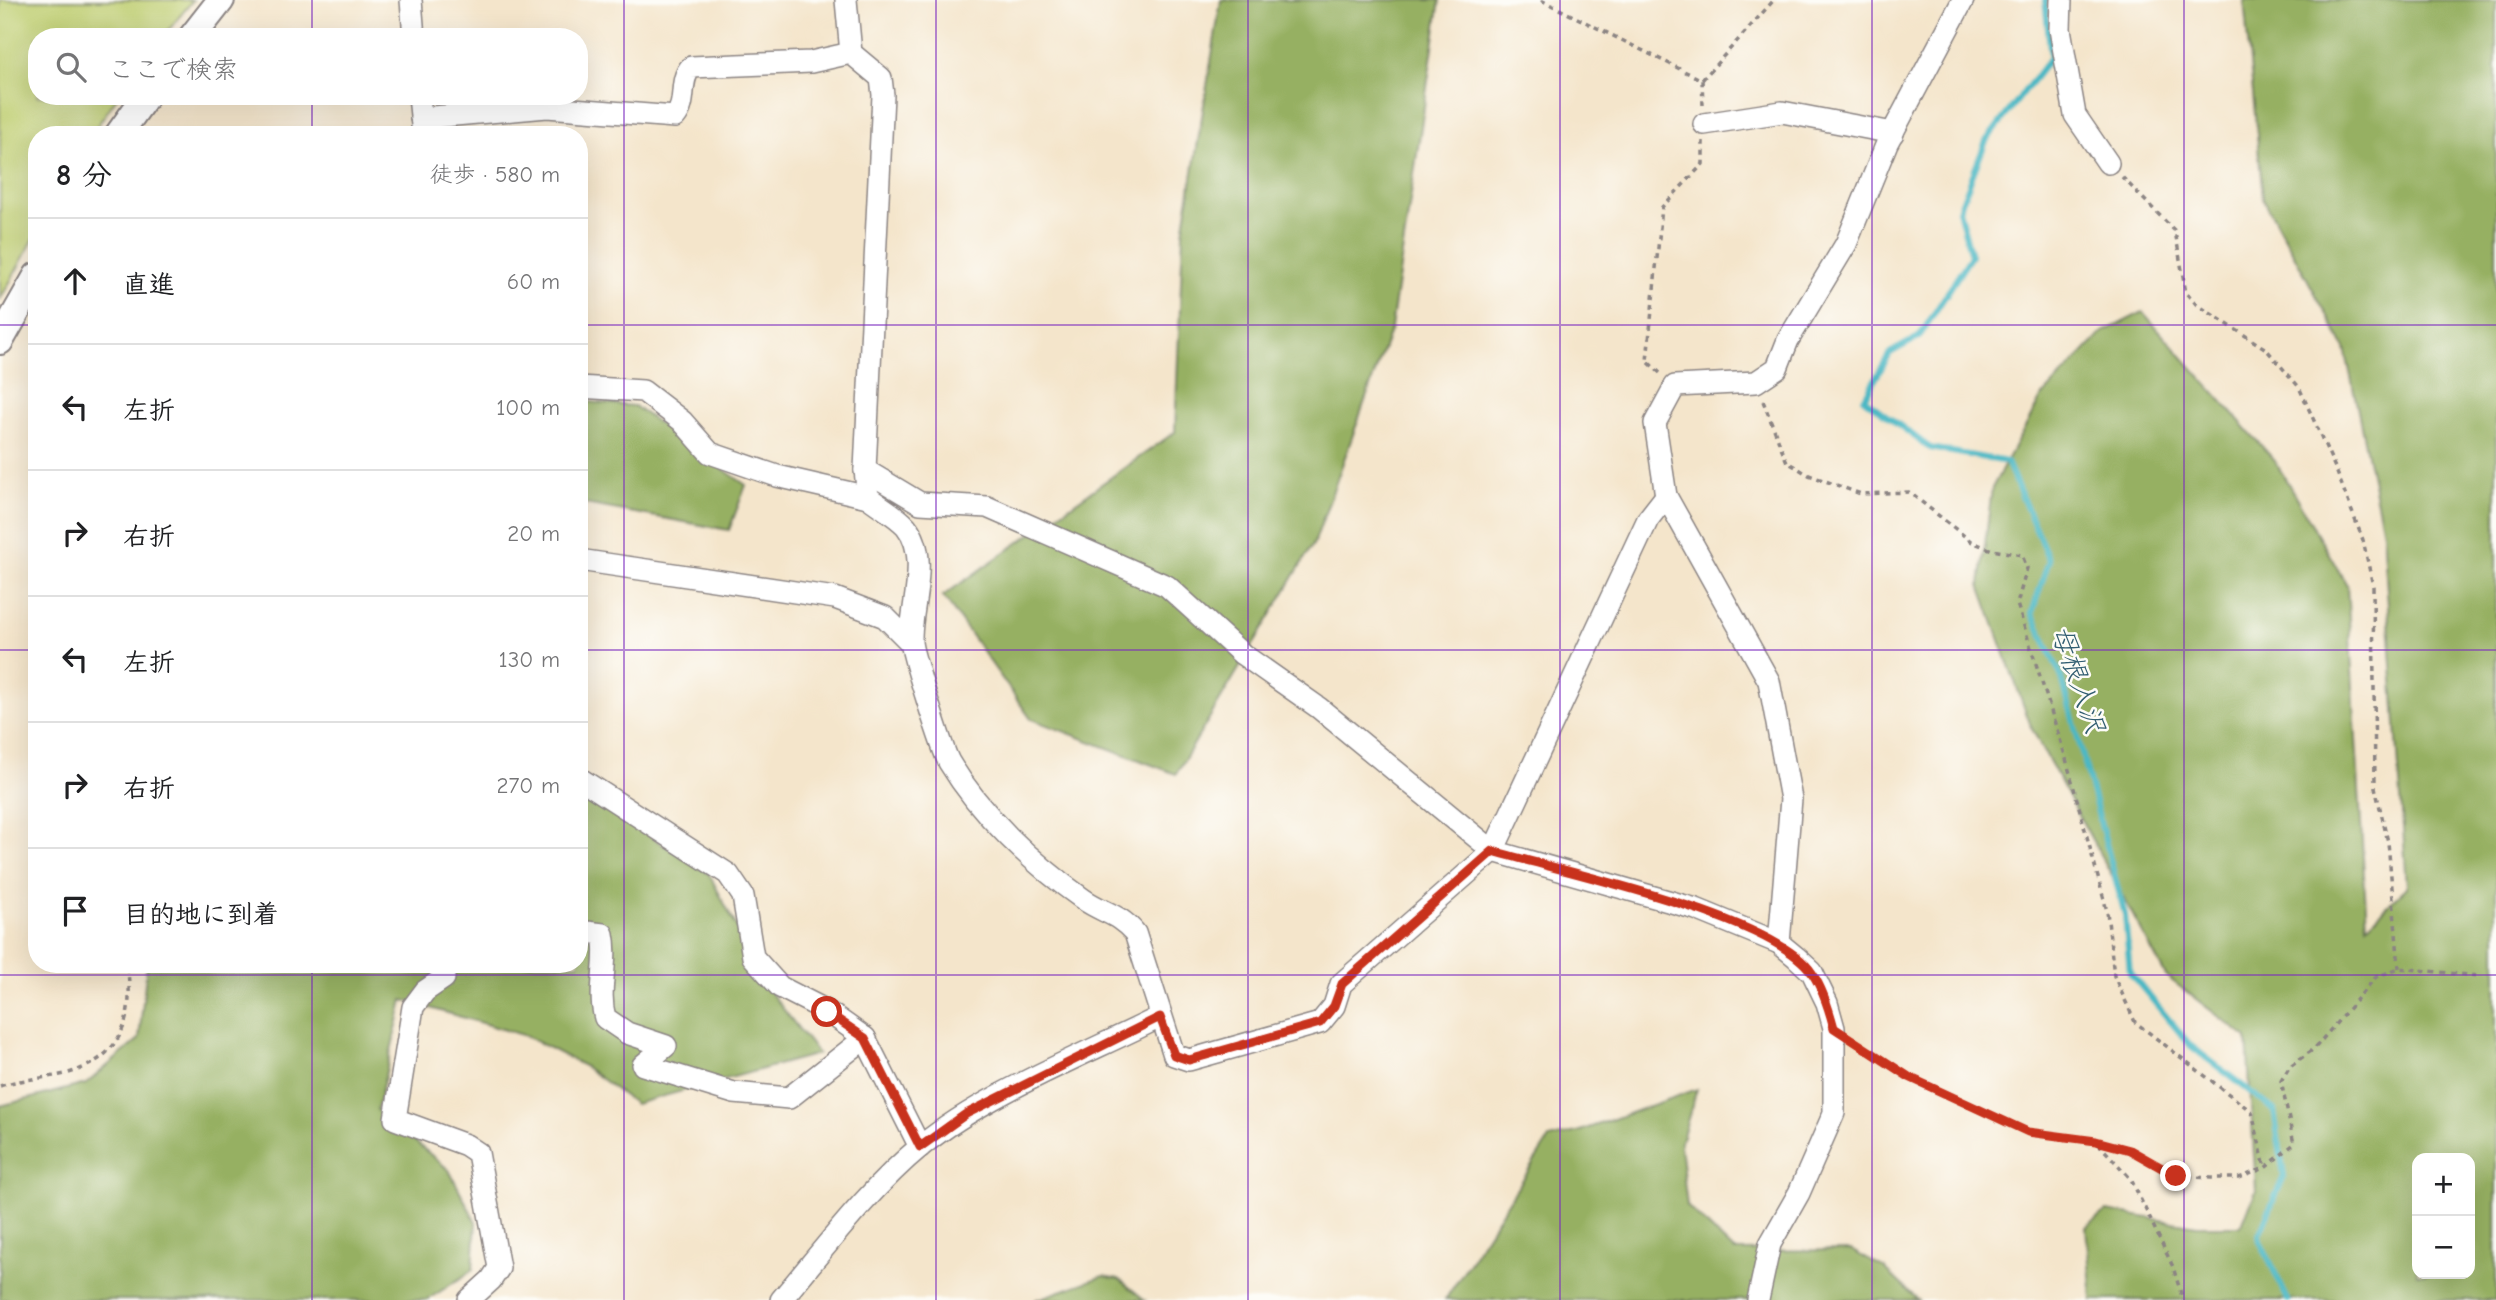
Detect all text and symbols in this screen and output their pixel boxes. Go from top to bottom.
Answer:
search box [28,28,588,105]
icon: search [52,48,90,86]
text: ここで検索 [108,55,238,85]
text: 8 分 [56,158,112,193]
text: 徒歩 · 580 m [430,161,560,188]
icon: ahead [56,262,94,300]
text: 60 m [507,268,560,295]
text: 直進 [123,270,175,300]
icon: left [56,388,94,426]
text: 100 m [496,394,560,421]
text: 左折 [123,396,175,426]
icon: right [56,514,94,552]
text: 20 m [507,520,560,547]
text: 右折 [123,522,175,552]
water label: 母根入沢 [2045,621,2112,738]
icon: left [56,640,94,678]
text: 130 m [499,646,560,673]
text: 左折 [123,648,175,678]
icon: right [56,766,94,804]
text: 270 m [496,772,560,799]
text: 右折 [123,774,175,804]
icon: arrive [56,892,94,930]
text: 目的地に到着 [123,900,279,930]
route start [811,996,842,1027]
map controls [2412,1153,2475,1279]
button: + [2412,1153,2475,1216]
route end [2160,1160,2191,1191]
button: − [2412,1216,2475,1279]

